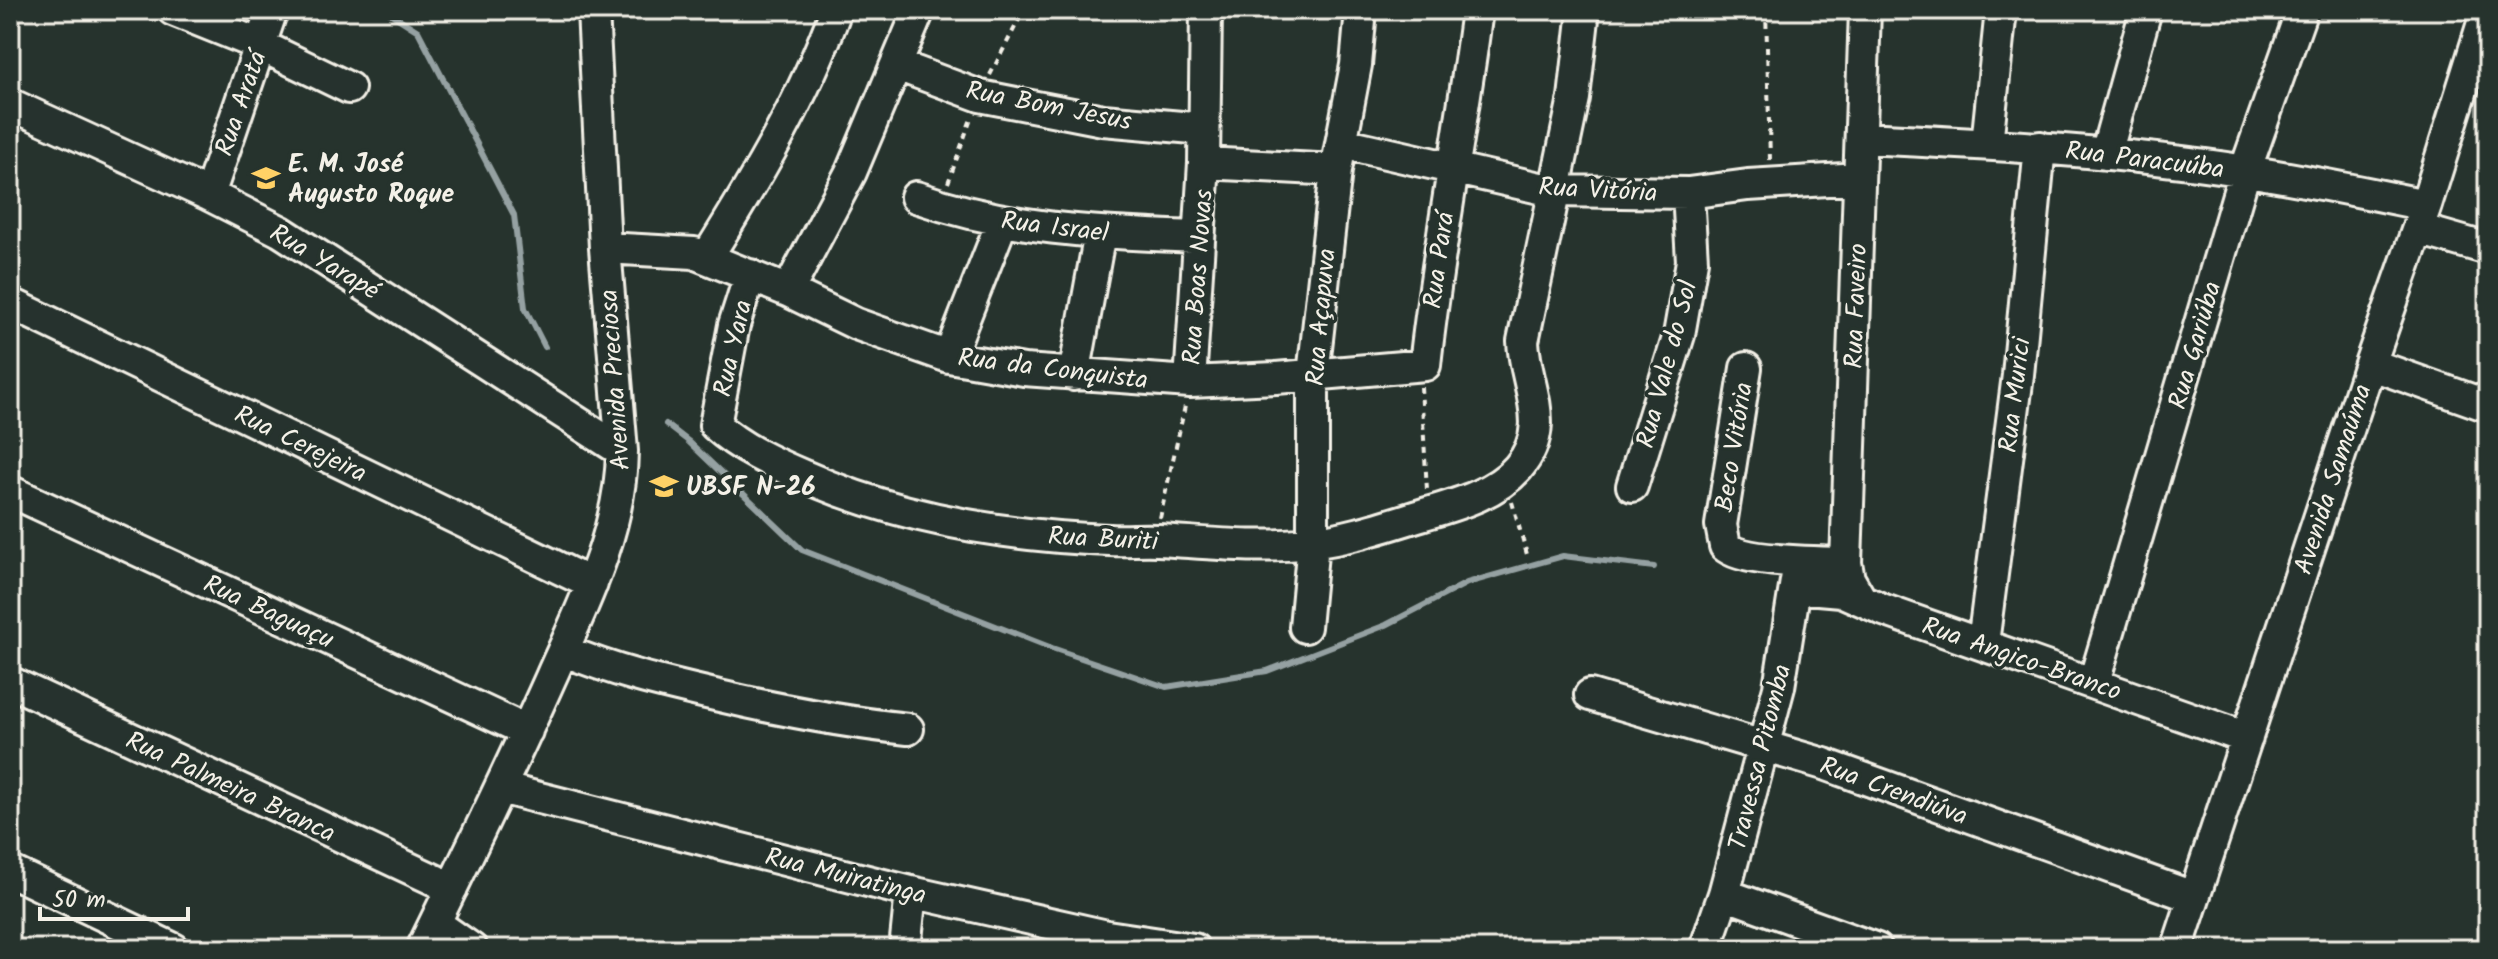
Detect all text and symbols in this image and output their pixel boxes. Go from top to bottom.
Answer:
street label: Rua Aratá [204,43,280,162]
street label: Rua Bom Jesus [962,70,1135,144]
street label: Rua Paracuúba [2063,130,2227,192]
place label: E. M. José Augusto Roque [288,144,455,216]
school or university icon: E. M. José Augusto Roque [251,163,281,193]
street label: Rua Vitória [1537,167,1658,215]
street label: Rua Boas Novas [1172,188,1226,366]
street label: Rua Israel [998,201,1111,255]
street label: Rua Pará [1412,206,1468,311]
street label: Rua Yarapé [261,213,388,313]
street label: Rua Faveiro [1834,243,1880,369]
street label: Rua Açapuva [1295,247,1349,388]
street label: Rua Vale do Sol [1625,276,1710,453]
street label: Rua Gariúba [2158,277,2234,415]
street label: Avenida Preciosa [589,288,643,472]
street label: Rua Yara [702,296,765,401]
street label: Rua Murici [1988,333,2044,455]
street label: Rua da Conquista [955,337,1150,402]
street label: Beco Vitória [1704,379,1766,515]
street label: Avenida Samaúma [2283,379,2385,580]
street label: Rua Cerejeira [227,395,374,495]
place label: UBSF N-26 [686,467,816,509]
school or university icon: UBSF N-26 [649,471,679,501]
street label: Rua Buriti [1047,516,1161,564]
street label: Rua Baguaçu [196,564,341,662]
street label: Rua Angico-Branco [1916,606,2127,714]
street label: Travessa Pitomba [1717,660,1804,855]
street label: Rua Palmeira Branca [118,721,342,855]
street label: Rua Crendiúva [1813,746,1973,838]
street label: Rua Muiratinga [760,837,931,917]
scale bar [40,871,188,921]
text: 50 m [52,881,106,920]

